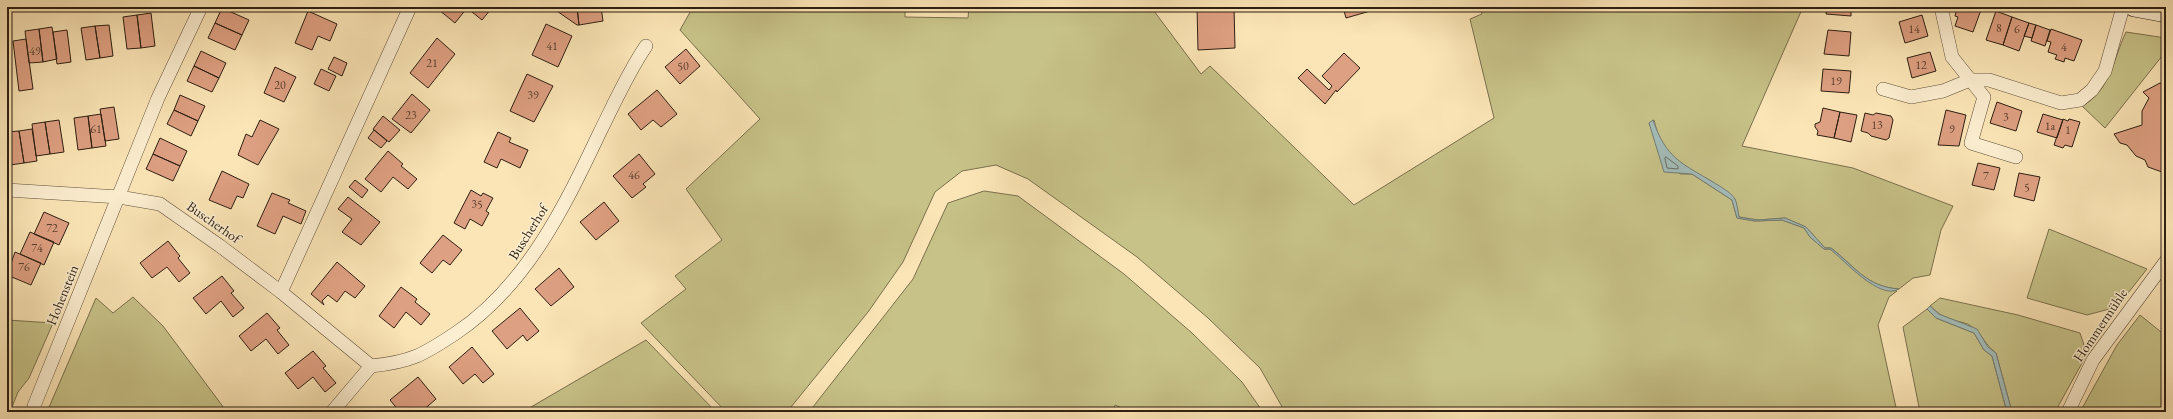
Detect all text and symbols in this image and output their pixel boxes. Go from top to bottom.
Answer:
house number: 8 [1996,20,2002,36]
house number: 14 [1908,21,1920,37]
house number: 6 [2014,21,2020,37]
house number: 41 [546,38,558,54]
house number: 4 [2061,39,2067,55]
house number: 49 [29,43,41,59]
house number: 21 [426,55,438,71]
house number: 12 [1915,57,1927,73]
house number: 50 [677,58,689,74]
house number: 19 [1830,73,1842,89]
house number: 20 [274,77,286,93]
house number: 39 [527,87,539,103]
house number: 23 [405,107,417,123]
house number: 3 [2003,109,2009,125]
house number: 13 [1871,117,1883,133]
house number: 1a [2045,118,2055,134]
house number: 61 [90,121,102,137]
house number: 9 [1949,121,1955,137]
house number: 1 [2065,122,2071,138]
house number: 46 [628,167,640,183]
house number: 7 [1983,168,1989,184]
house number: 5 [2024,179,2030,195]
house number: 35 [471,196,483,212]
street label: Buscherhof [184,197,246,248]
street label: Buscherhof [504,200,553,263]
house number: 72 [46,220,58,236]
house number: 74 [31,240,43,256]
house number: 76 [18,259,30,275]
street label: Hohenstein [42,262,82,328]
street label: Hommermühle [2069,285,2131,365]

